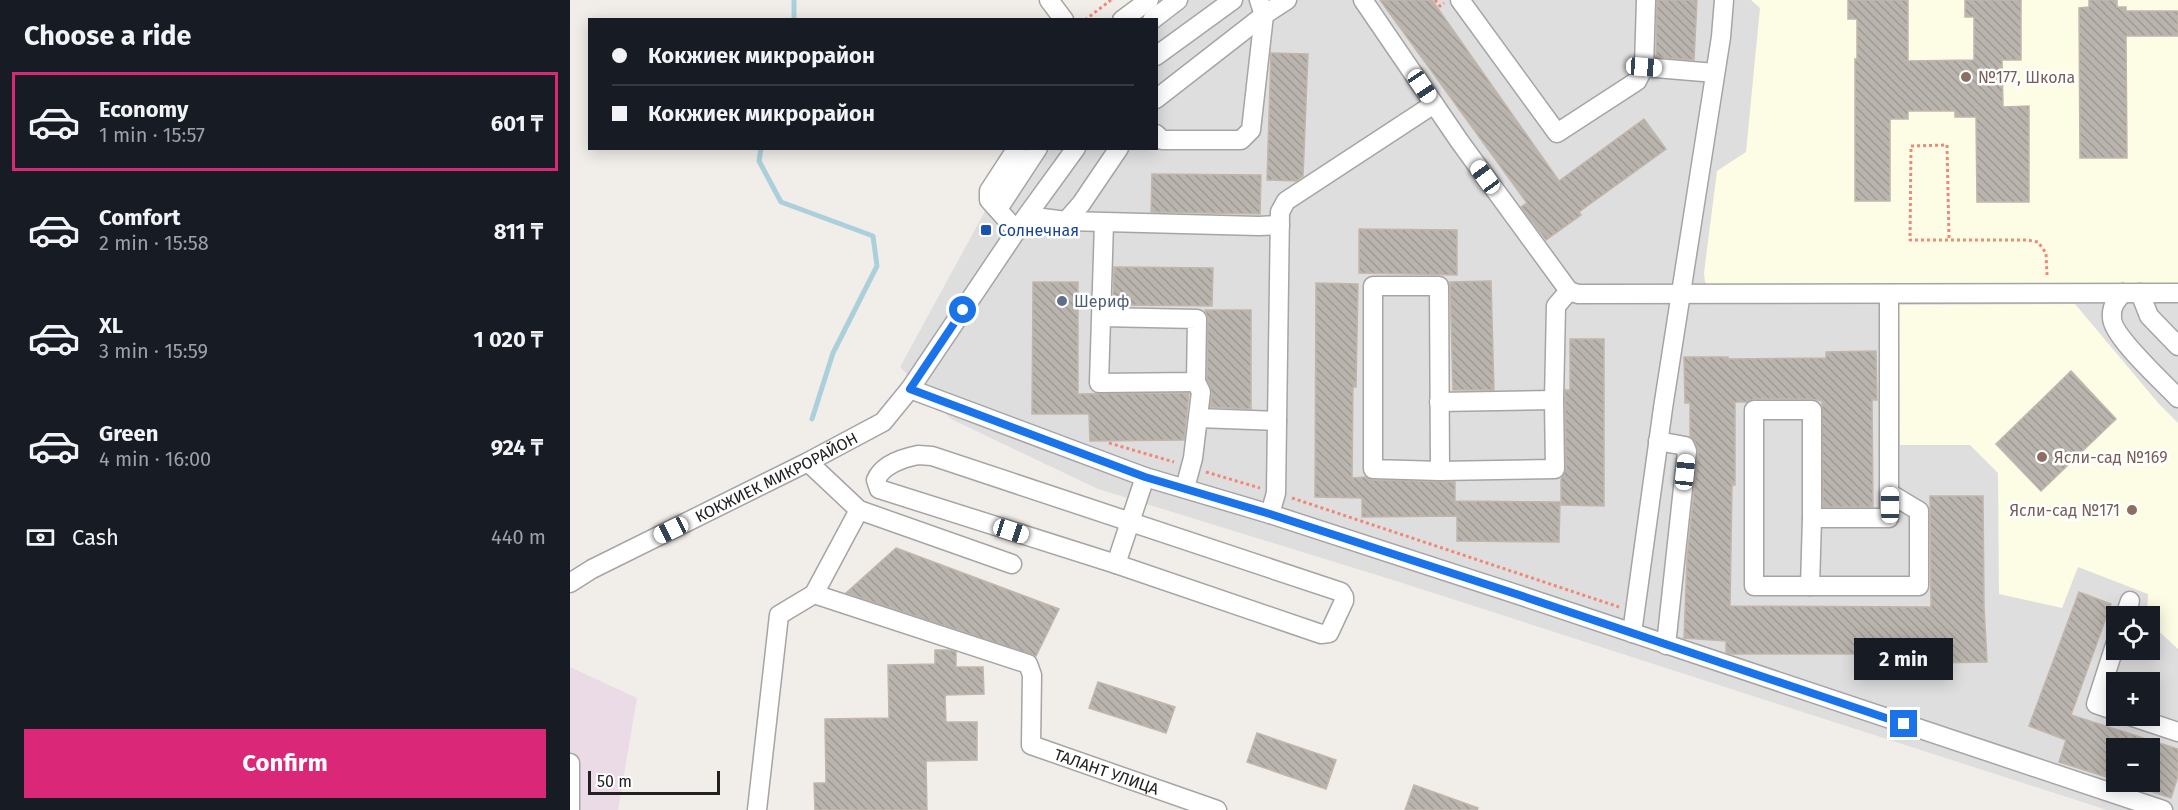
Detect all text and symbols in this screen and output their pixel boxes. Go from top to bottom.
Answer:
text: Choose a ride [24,20,191,52]
text: Кокжиек микрорайон [648,42,875,69]
car [1625,57,1663,77]
car [1404,66,1440,106]
place label: №177, Школа [1978,68,2075,87]
marker: №177, Школа [1959,70,1973,84]
icon: car [27,95,81,149]
text: Economy [99,96,188,123]
text: Кокжиек микрорайон [648,100,875,127]
text: 601 ₸ [491,110,543,137]
text: 1 min · 15:57 [99,123,205,147]
car [1467,157,1503,197]
icon: car [27,203,81,257]
text: Comfort [99,204,180,231]
text: 811 ₸ [494,218,543,245]
place label: Солнечная [998,221,1079,240]
marker: Солнечная [979,223,993,237]
text: 2 min · 15:58 [99,231,209,255]
place label: Шериф [1074,292,1130,311]
marker: Шериф [1055,294,1069,308]
route start [949,296,976,323]
icon: car [27,311,81,365]
text: XL [99,312,123,339]
text: 1 020 ₸ [473,326,543,353]
text: 3 min · 15:59 [99,339,208,363]
icon: car [27,419,81,473]
text: Green [99,420,158,447]
street label: КОКЖИЕК МИКРОРАЙОН [692,428,861,526]
text: 924 ₸ [491,434,543,461]
text: 4 min · 16:00 [99,447,211,471]
place label: Ясли-сад №169 [2054,448,2168,467]
marker: Ясли-сад №169 [2035,450,2049,464]
car [1674,453,1696,491]
car [1881,487,1899,523]
place label: Ясли-сад №171 [2009,501,2120,520]
marker: Ясли-сад №171 [2125,503,2139,517]
car [651,514,691,546]
car [991,517,1031,545]
icon: cash [24,521,57,554]
text: Cash [72,524,119,551]
text: 440 m [491,525,546,549]
map controls [2106,606,2160,792]
button: locate [2106,606,2160,660]
callout: 2 min [1854,637,1954,679]
text: 2 min [1879,647,1928,671]
button: + [2106,672,2160,726]
route end [1890,710,1917,737]
button: Confirm [24,729,546,798]
button: − [2106,738,2160,792]
street label: ТАЛАНТ УЛИЦА [1052,744,1162,799]
scale bar [588,768,720,796]
text: 50 m [597,772,632,791]

